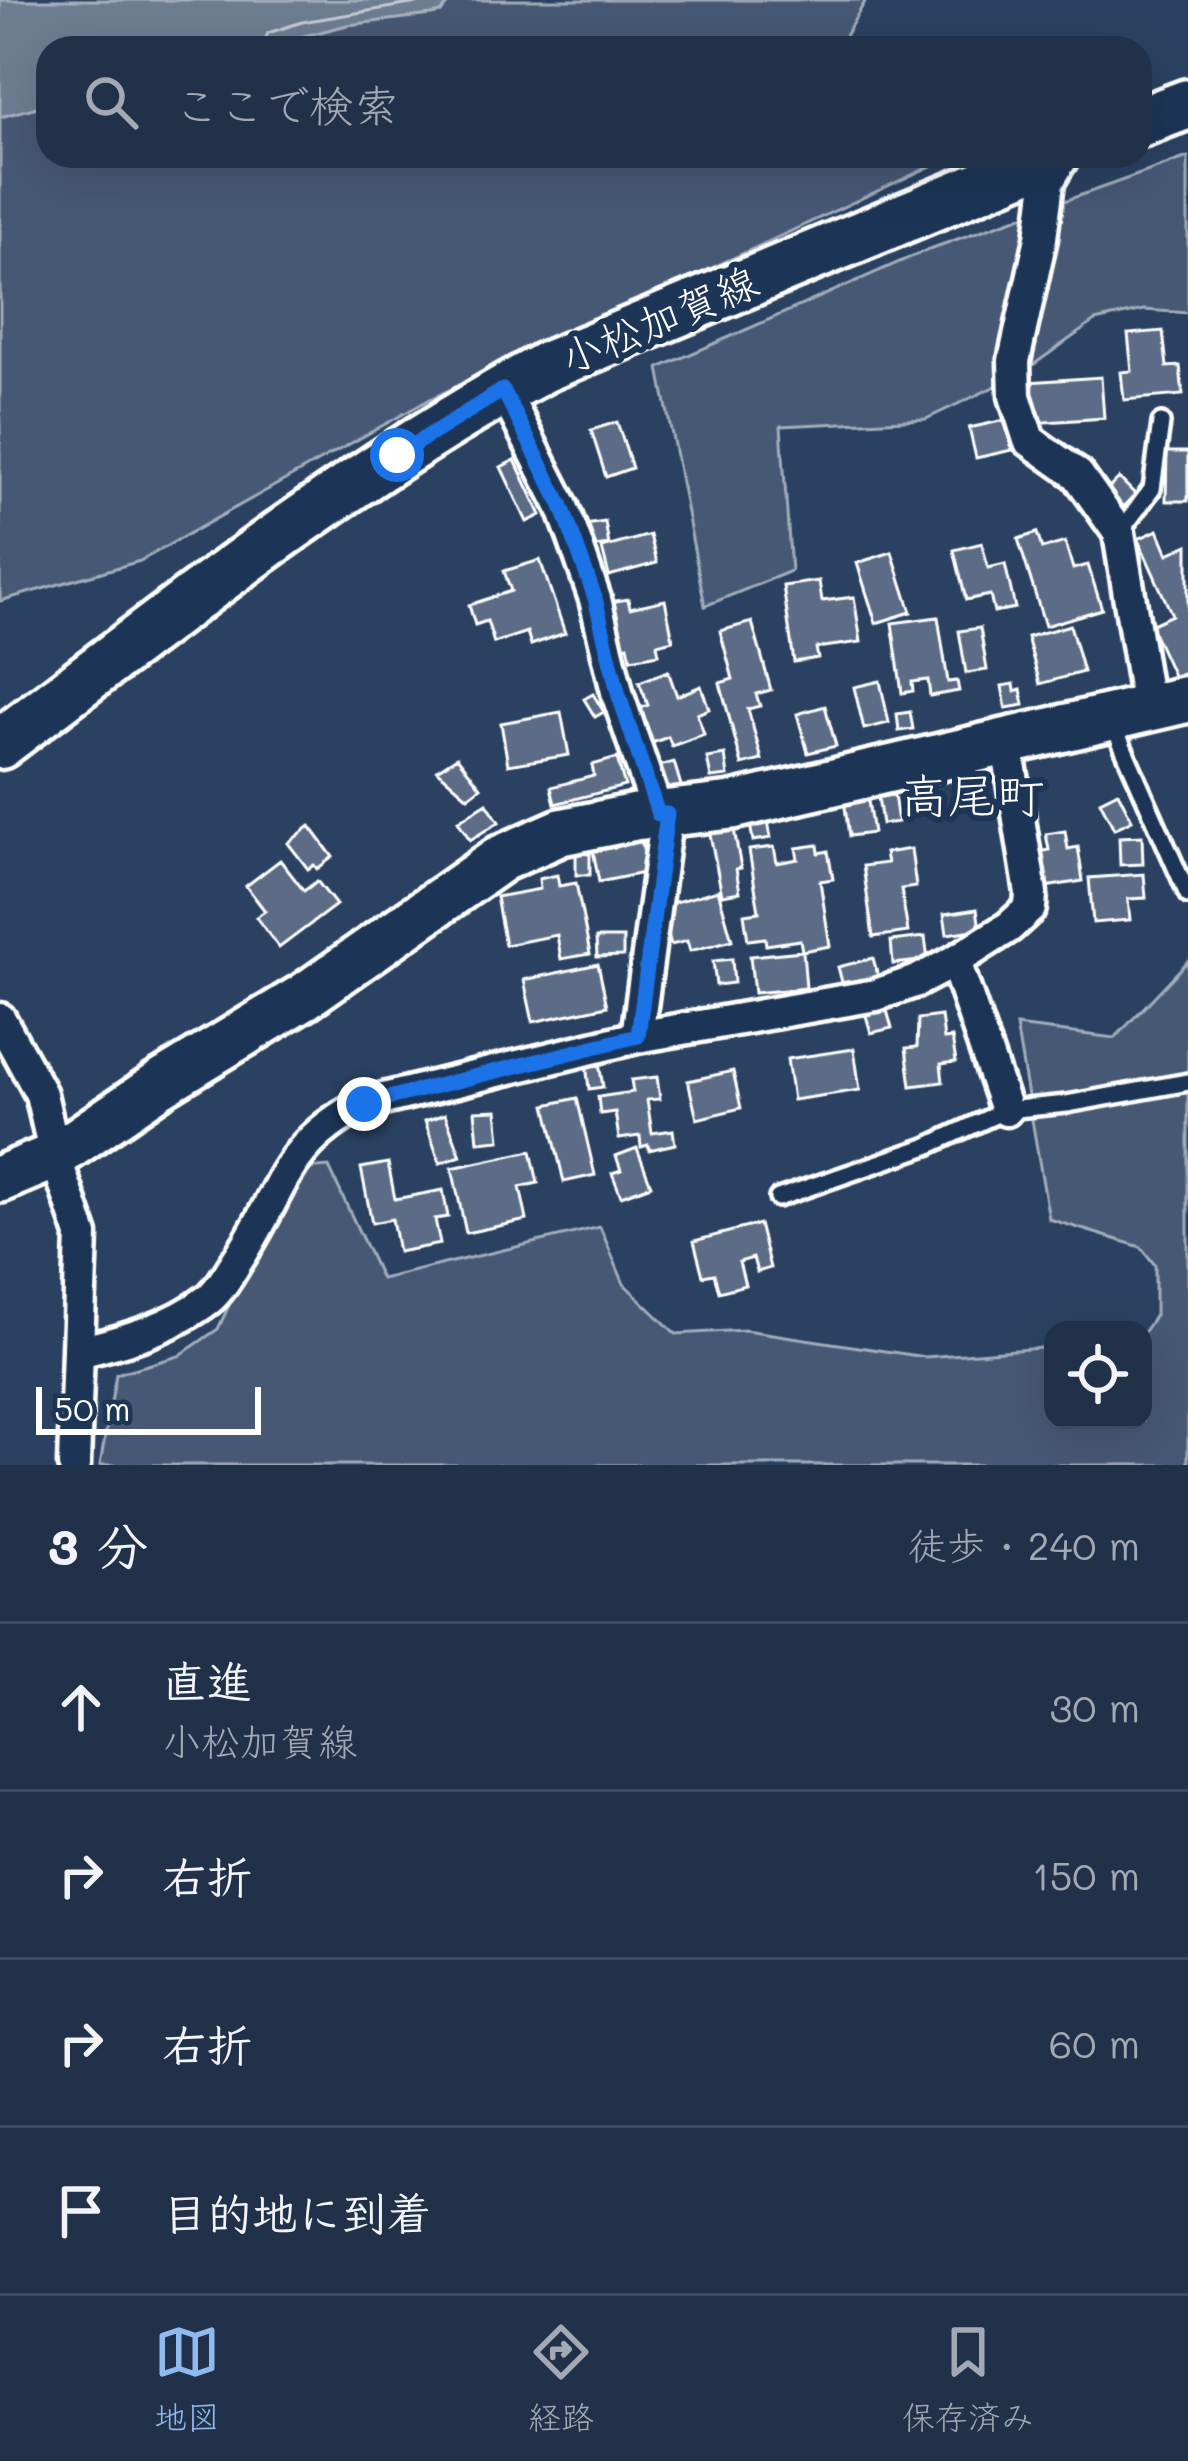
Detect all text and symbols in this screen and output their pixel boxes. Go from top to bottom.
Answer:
search box [36,36,1152,168]
icon: search [78,69,144,135]
text: ここで検索 [174,75,399,133]
street label: 小松加賀線 [551,252,766,385]
route start [370,428,424,482]
district label: 高尾町 [900,763,1044,825]
route end [337,1077,391,1131]
map controls [1044,1321,1152,1429]
button: locate [1044,1321,1152,1429]
scale bar [36,1381,261,1434]
text: 50 m [54,1386,130,1429]
text: 3 分 [48,1511,148,1578]
text: 徒歩 · 240 m [908,1519,1140,1570]
text: 直進 [162,1651,252,1709]
icon: ahead [48,1674,114,1740]
text: 30 m [1050,1681,1140,1732]
text: 小松加賀線 [162,1715,357,1766]
icon: right [48,1842,114,1908]
text: 右折 [162,1847,252,1905]
text: 150 m [1032,1849,1140,1900]
icon: right [48,2010,114,2076]
text: 右折 [162,2015,252,2073]
text: 60 m [1049,2017,1140,2068]
icon: arrive [48,2178,114,2244]
text: 目的地に到着 [162,2183,432,2241]
tab: 地図 [154,2319,220,2439]
tab: 経路 [528,2319,594,2439]
tab: 保存済み [902,2319,1034,2439]

